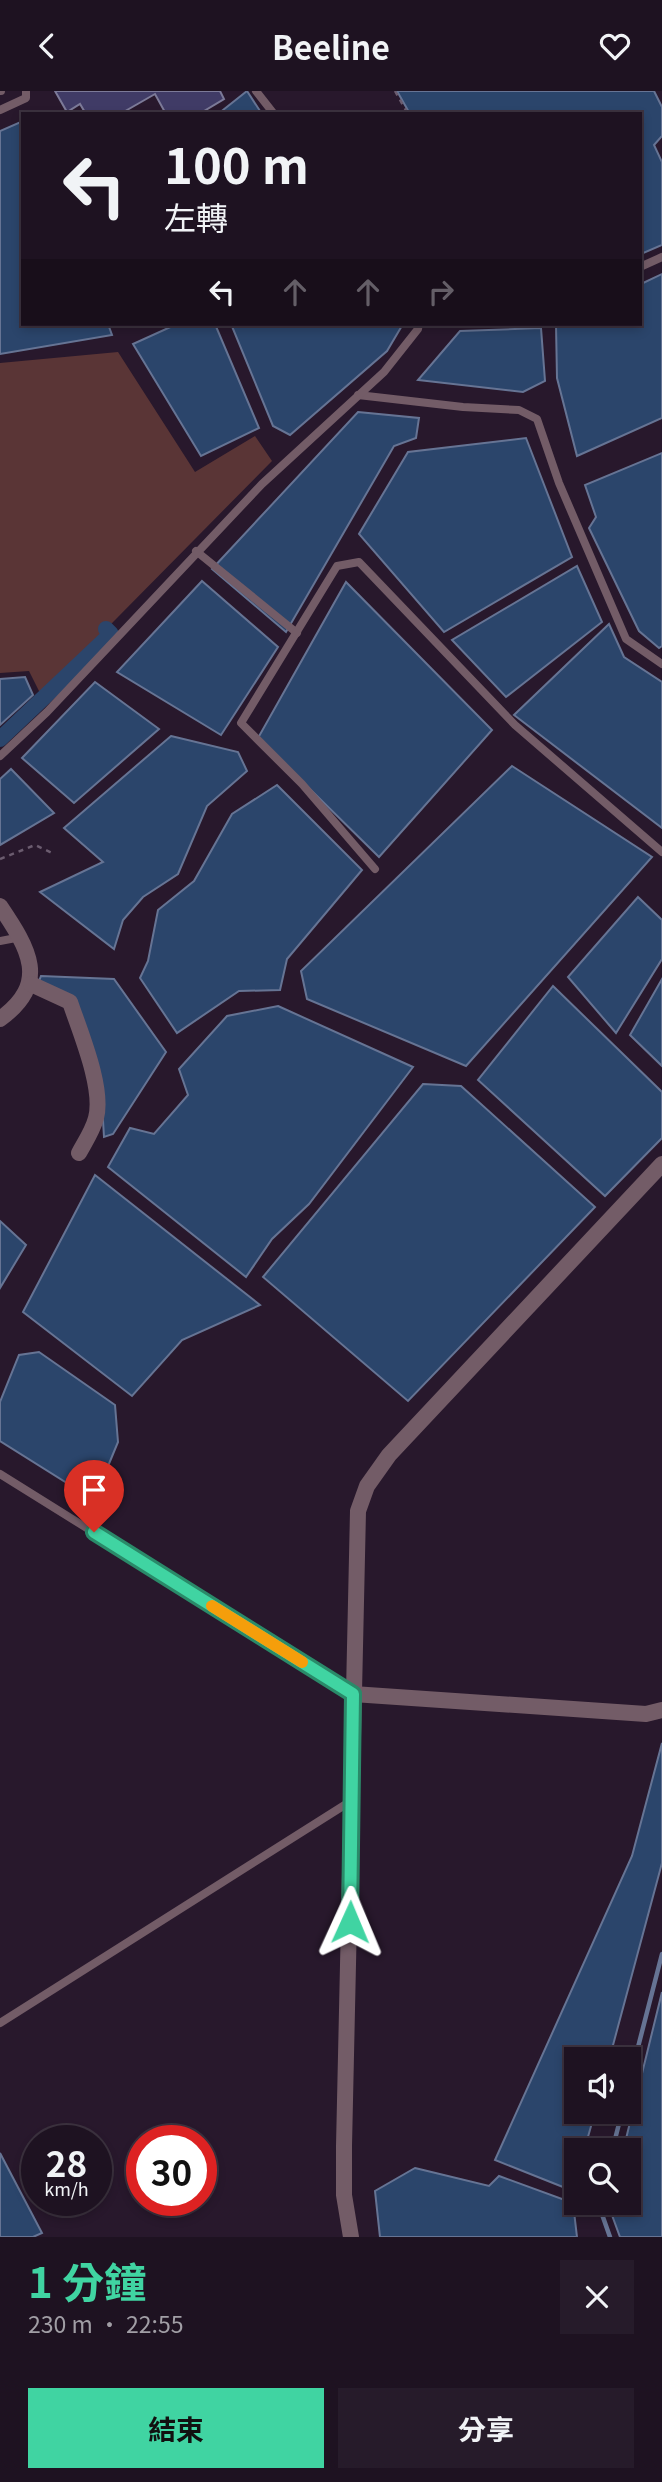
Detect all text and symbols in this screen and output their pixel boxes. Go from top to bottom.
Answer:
text: Beeline [272,23,390,69]
icon: back [28,27,66,65]
icon: heart [596,27,634,65]
text: 100 m [164,127,309,198]
icon: left [49,140,140,231]
text: 左轉 [164,193,228,239]
icon: left [203,273,241,311]
icon: ahead [276,273,314,311]
icon: ahead [349,273,387,311]
icon: right [422,273,460,311]
pin [64,1460,124,1532]
icon: arrive [75,1471,113,1509]
position arrow [313,1885,387,1959]
map controls [564,2047,641,2215]
button: sound [564,2047,641,2124]
speed limit sign: 30 [126,2125,217,2216]
text: 28 [46,2136,87,2187]
button: search [564,2138,641,2215]
text: km/h [44,2175,89,2201]
text: 1 分鐘 [28,2249,146,2310]
button: close [560,2260,634,2334]
text: 230 m · 22:55 [28,2306,184,2340]
button: 結束 [28,2388,324,2468]
button: 分享 [338,2388,634,2468]

